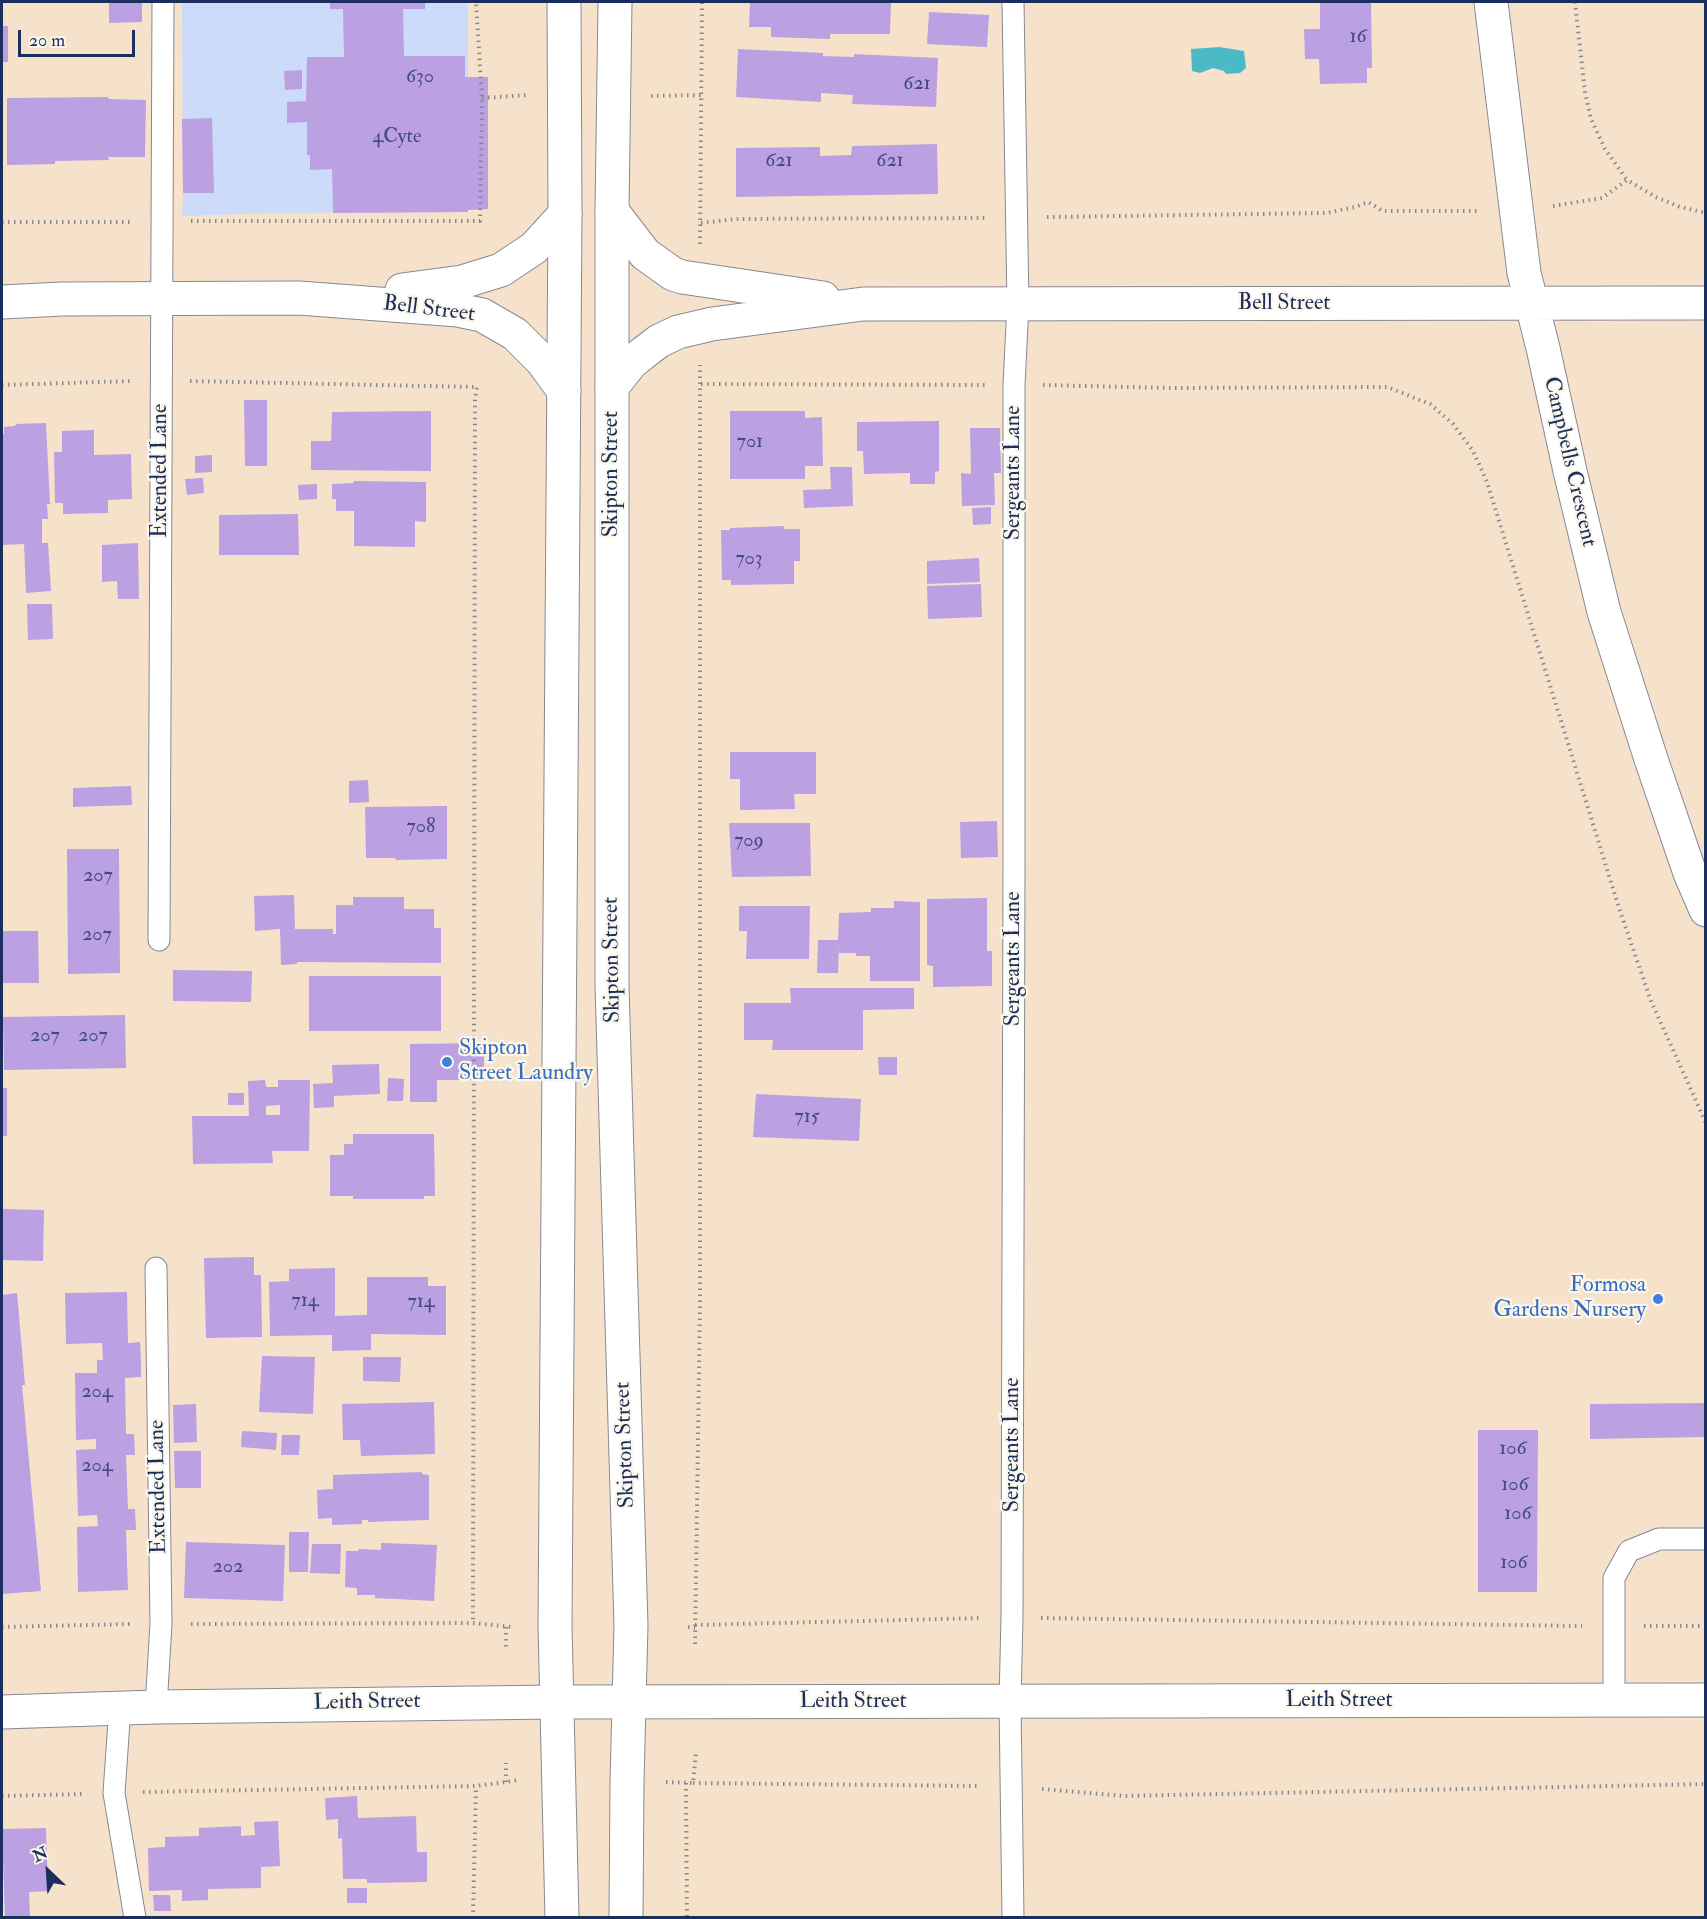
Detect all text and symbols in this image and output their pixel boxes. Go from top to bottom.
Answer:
scale bar [21,18,138,56]
house number: 16 [1349,26,1367,50]
text: 20 m [29,29,65,52]
house number: 630 [406,66,434,90]
house number: 621 [903,73,931,97]
house number: 4Cyte [373,126,421,150]
house number: 621 [765,150,793,174]
house number: 621 [876,150,904,174]
street label: Bell Street [381,291,477,329]
street label: Bell Street [1238,291,1330,317]
street label: Campbells Crescent [1537,374,1601,550]
street label: Extended Lane [148,404,174,538]
street label: Sergeants Lane [1001,406,1027,540]
street label: Skipton Street [599,411,625,537]
house number: 701 [737,431,763,455]
house number: 703 [735,548,763,572]
house number: 708 [407,816,435,840]
house number: 709 [734,830,764,854]
house number: 207 [83,865,113,889]
street label: Sergeants Lane [1001,892,1027,1026]
street label: Skipton Street [599,897,627,1023]
house number: 207 [82,924,112,948]
house number: 207 [30,1025,60,1049]
house number: 207 [78,1025,108,1049]
place label: Skipton Street Laundry [459,1036,593,1088]
marker: Skipton Street Laundry [440,1055,454,1069]
house number: 715 [794,1106,820,1130]
place label: Formosa Gardens Nursery [1493,1273,1646,1324]
house number: 714 [291,1290,319,1314]
house number: 714 [407,1291,435,1315]
marker: Formosa Gardens Nursery [1651,1292,1665,1306]
street label: Sergeants Lane [1000,1378,1026,1512]
house number: 204 [81,1381,113,1405]
street label: Skipton Street [611,1381,641,1509]
street label: Extended Lane [145,1420,173,1554]
house number: 106 [1499,1438,1527,1462]
house number: 204 [81,1455,113,1479]
house number: 106 [1501,1474,1529,1498]
house number: 106 [1504,1503,1532,1527]
house number: 106 [1500,1552,1528,1576]
house number: 202 [213,1556,243,1580]
street label: Leith Street [1285,1688,1393,1714]
street label: Leith Street [313,1689,421,1717]
street label: Leith Street [799,1689,907,1715]
north arrow [18,1841,78,1901]
text: N [30,1843,51,1867]

